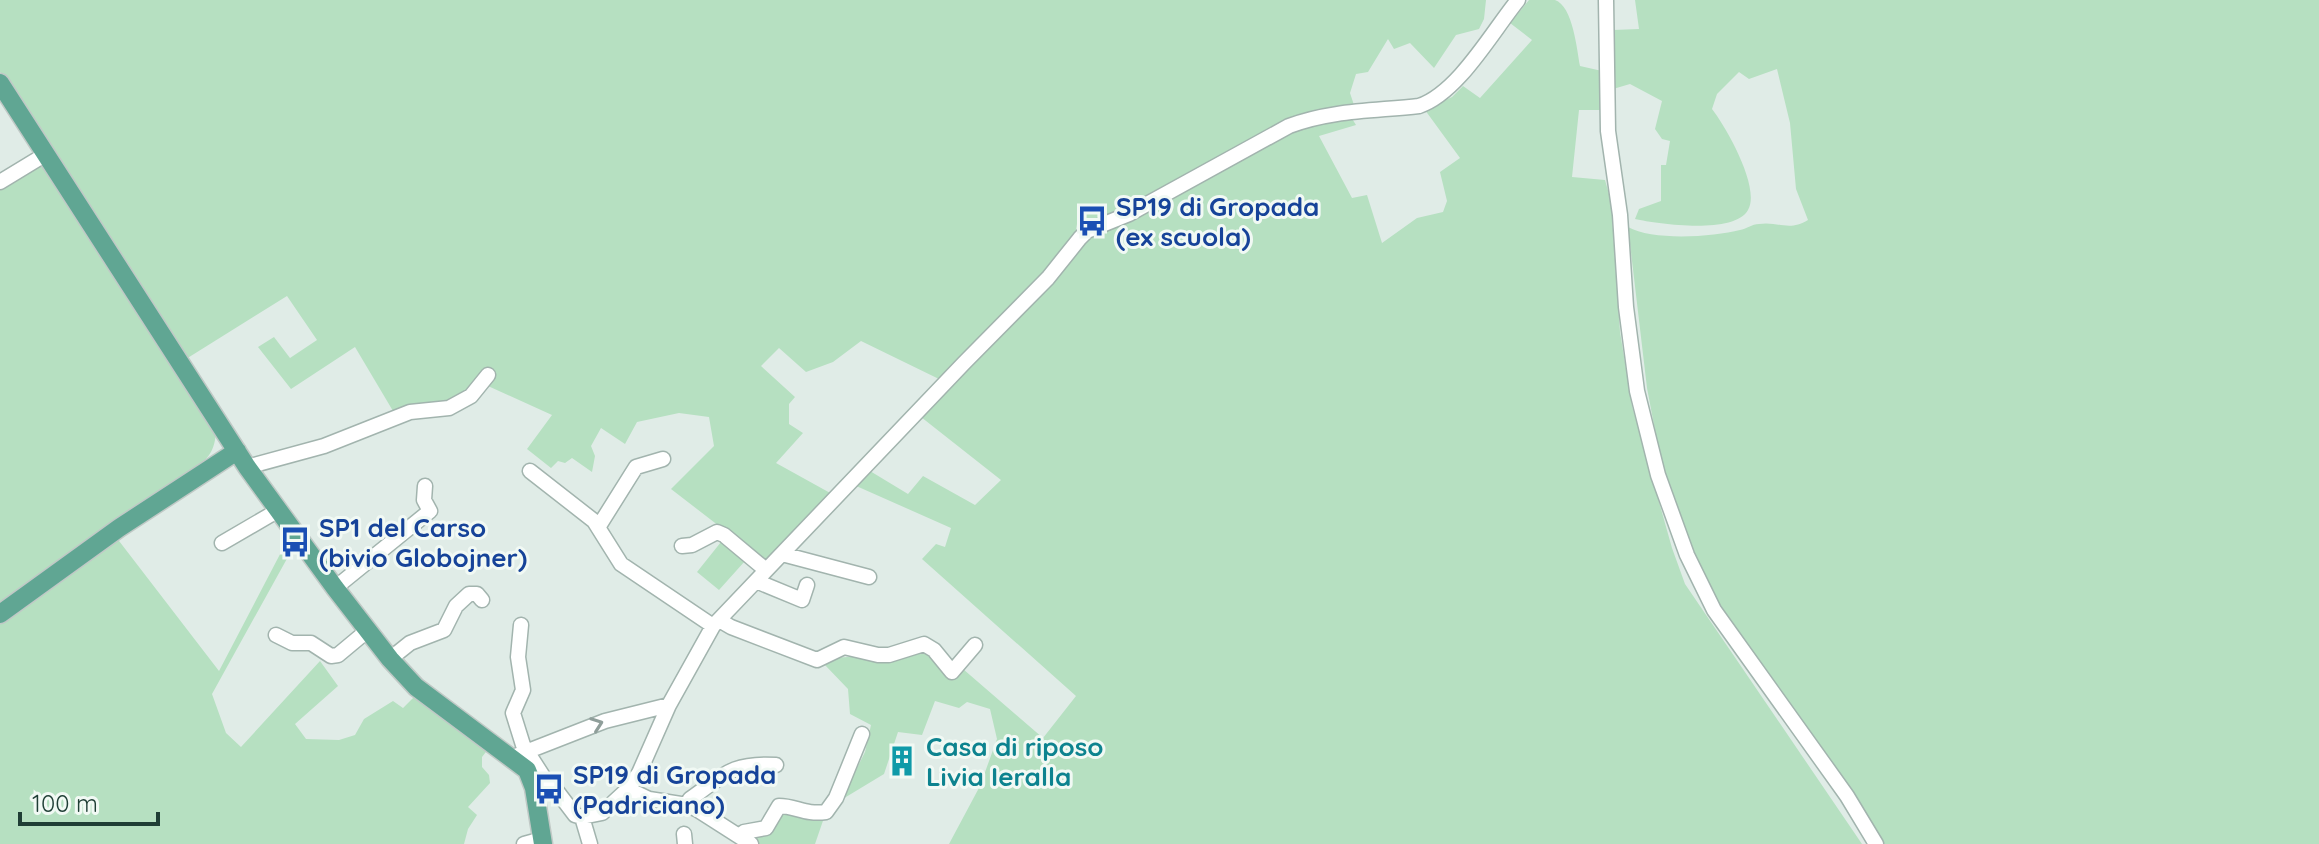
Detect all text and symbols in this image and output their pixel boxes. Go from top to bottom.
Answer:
place label: SP19 di Gropada (ex scuola) [1116,190,1319,253]
bus stop icon: SP19 di Gropada (ex scuola) [1075,204,1109,238]
place label: SP1 del Carso (bivio Globojner) [319,511,527,574]
bus stop icon: SP1 del Carso (bivio Globojner) [278,525,312,559]
one-way arrow [589,717,603,734]
place label: Casa di riposo Livia Ieralla [926,730,1103,793]
building icon: Casa di riposo Livia Ieralla [885,744,919,778]
place label: SP19 di Gropada (Padriciano) [573,758,776,821]
bus stop icon: SP19 di Gropada (Padriciano) [532,772,566,806]
scale bar [20,776,158,826]
text: 100 m [32,788,98,818]

